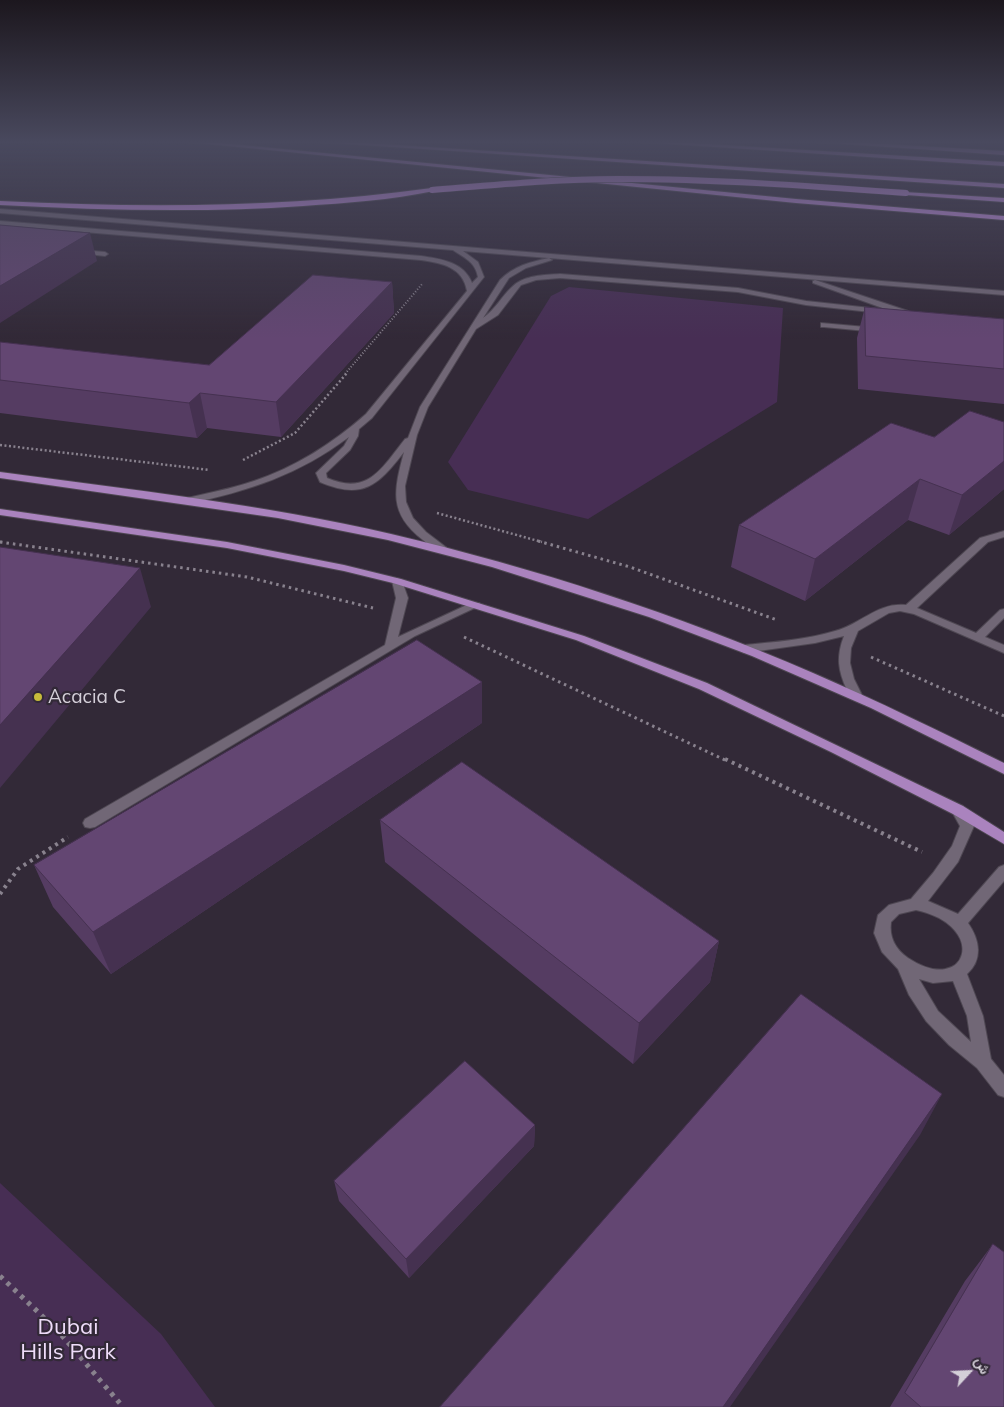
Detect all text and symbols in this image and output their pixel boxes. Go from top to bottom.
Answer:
place label: Acacia C [48,686,126,708]
marker: Acacia C [32,691,44,703]
park label: Dubai Hills Park [20,1314,116,1365]
north arrow [944,1347,994,1397]
text: ش [971,1354,994,1377]

